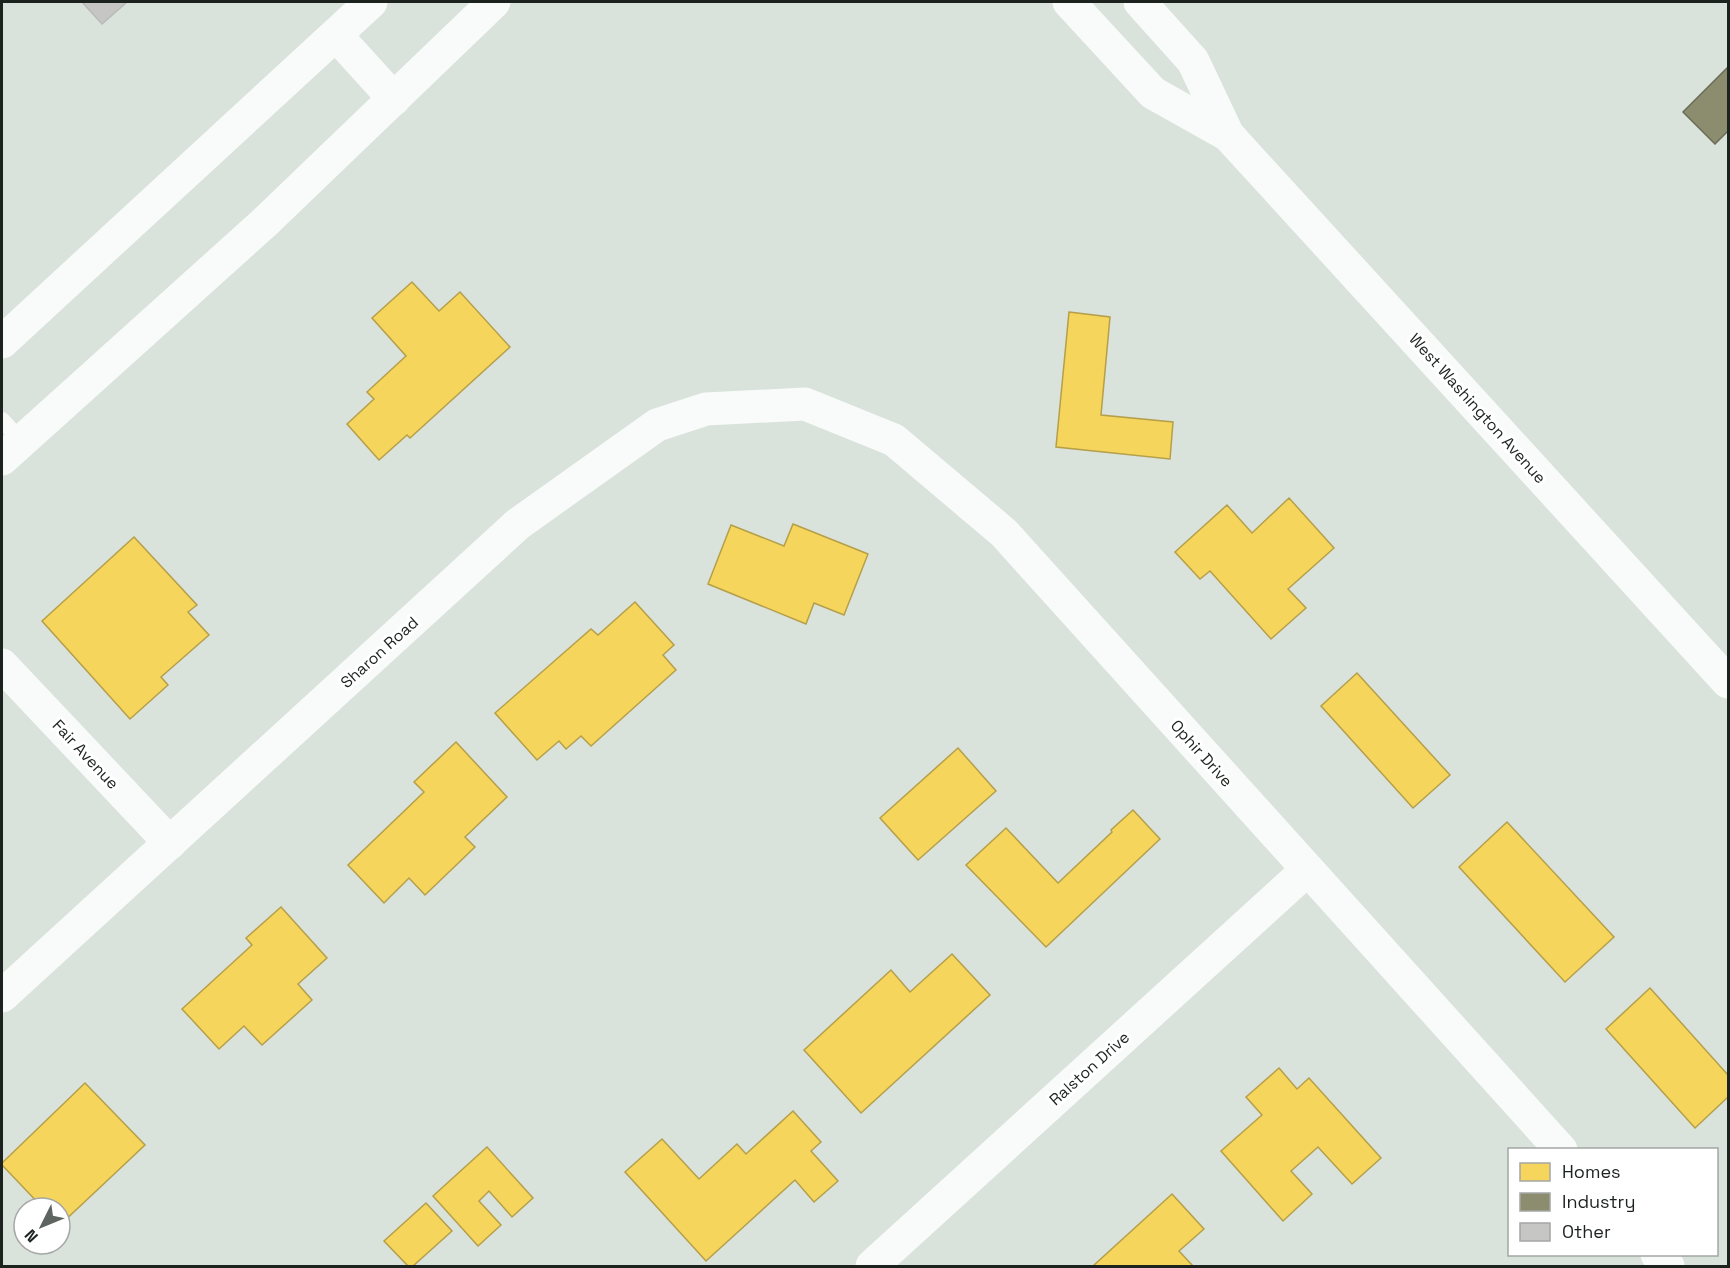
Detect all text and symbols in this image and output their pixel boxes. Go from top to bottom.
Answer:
street label: West Washington Avenue [1405,329,1551,488]
street label: Sharon Road [336,612,423,693]
street label: Fair Avenue [48,715,123,794]
street label: Ophir Drive [1166,715,1237,791]
street label: Ralston Drive [1045,1027,1134,1110]
legend [1508,1148,1718,1256]
text: Homes [1562,1160,1621,1183]
text: Industry [1562,1190,1635,1213]
north arrow [12,1196,72,1256]
text: Other [1562,1220,1611,1243]
text: N [20,1225,43,1247]

